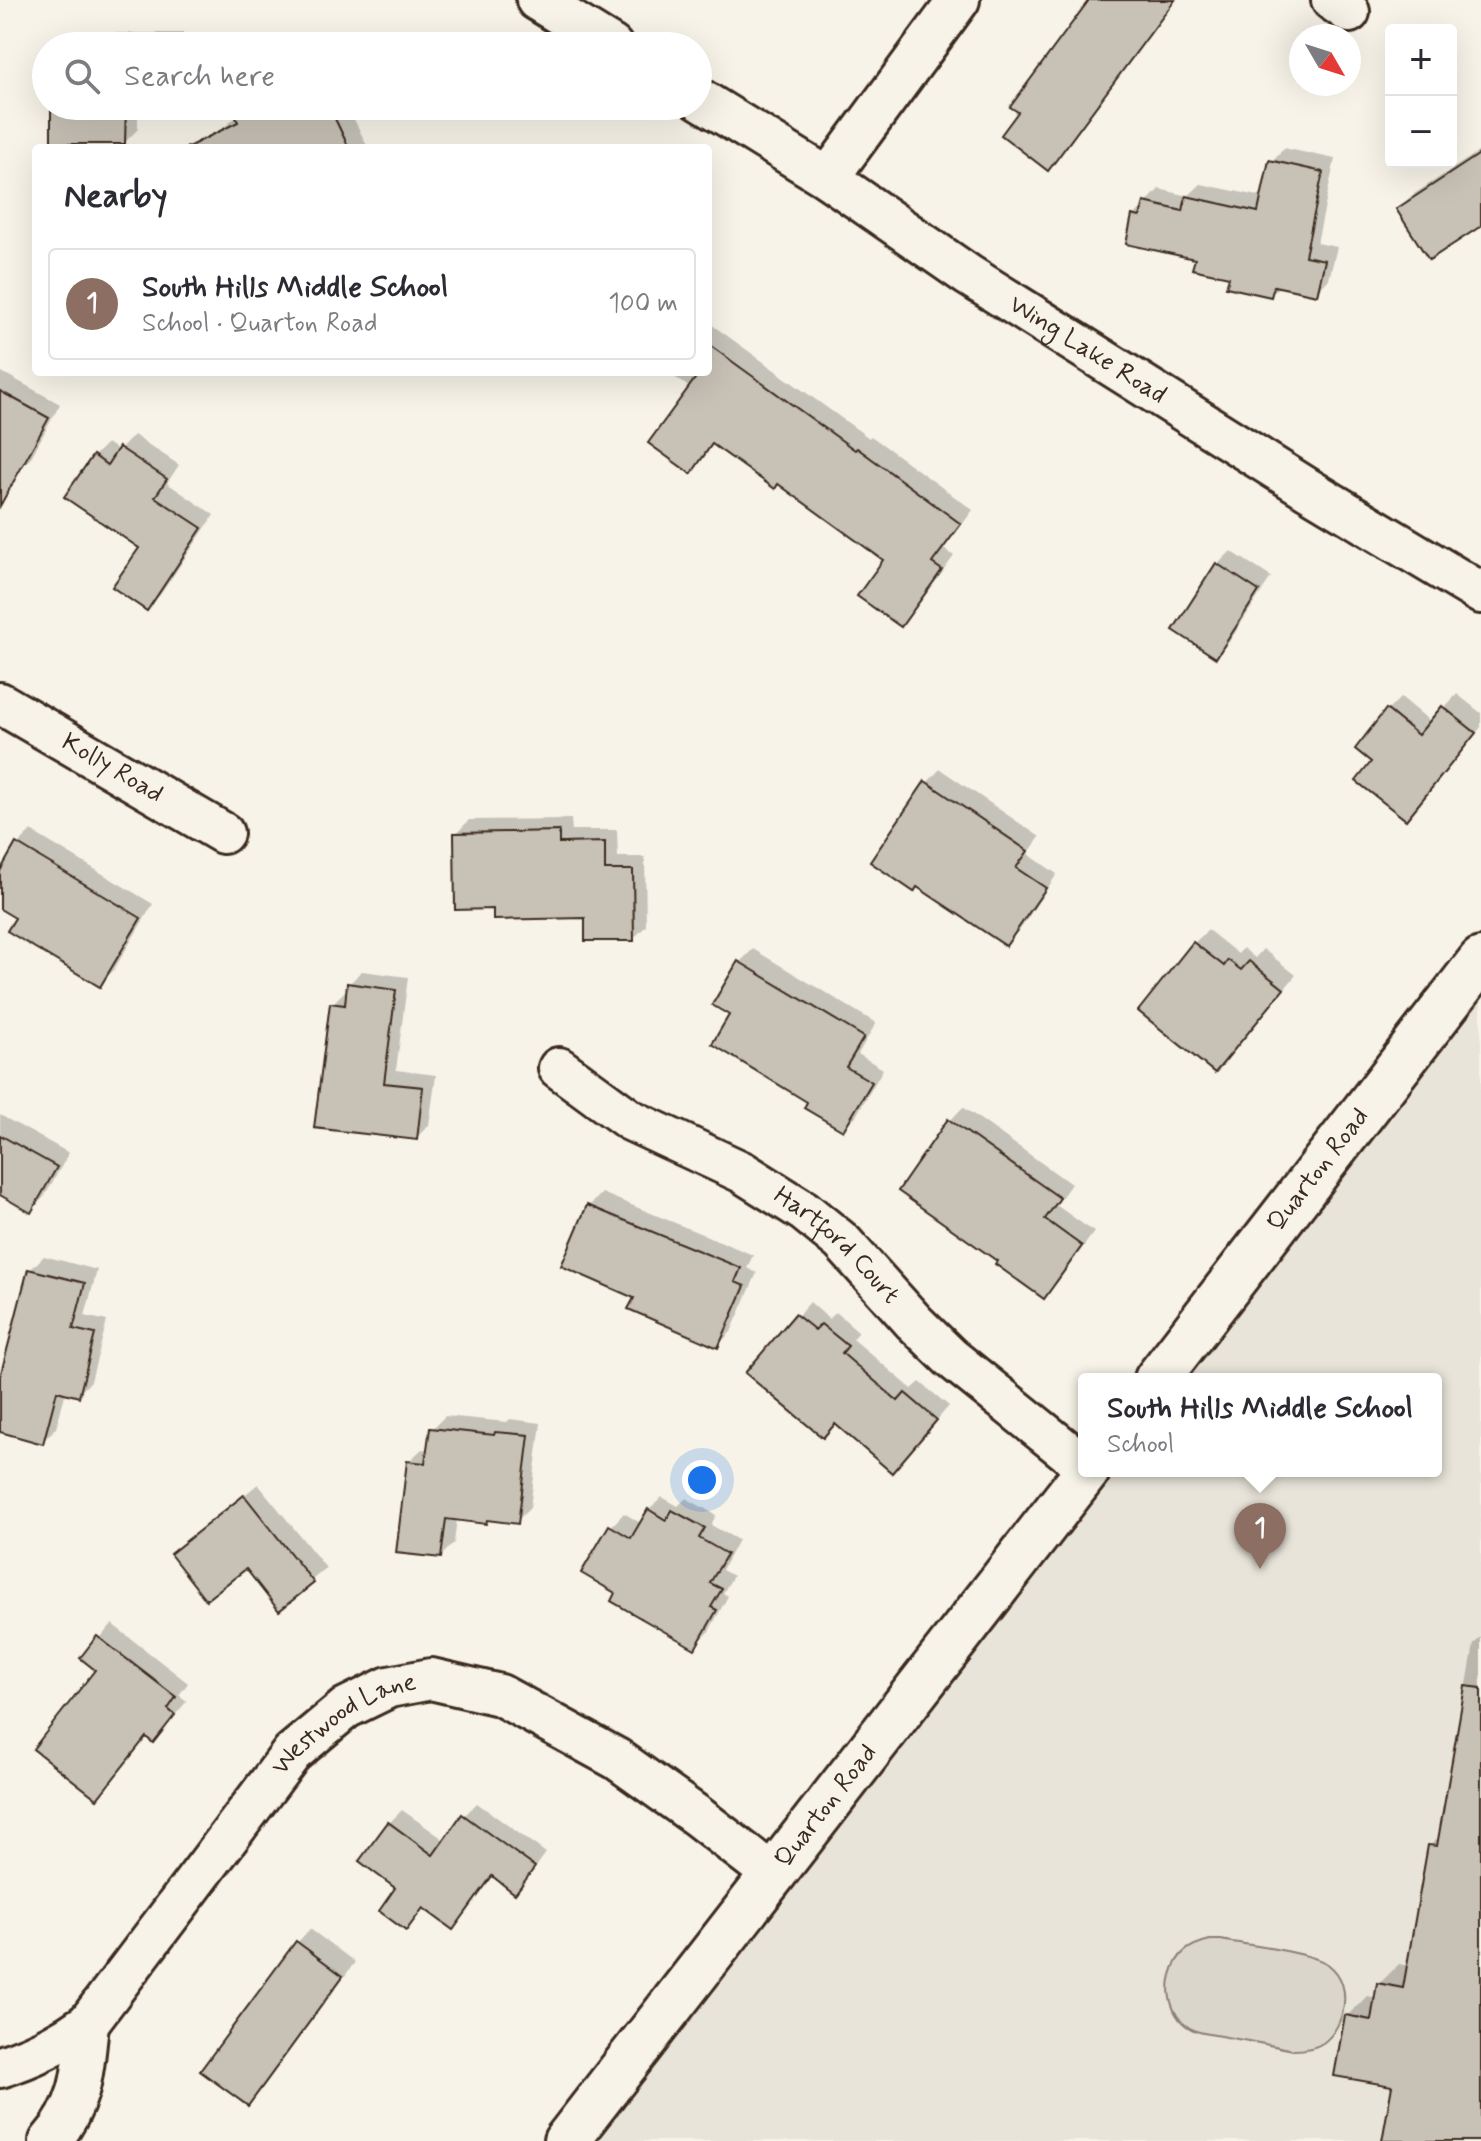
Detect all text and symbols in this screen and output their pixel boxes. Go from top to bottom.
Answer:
north arrow [1289,24,1361,96]
map controls [1385,24,1457,168]
button: + [1385,24,1457,96]
search box [32,32,712,120]
icon: search [60,54,104,98]
text: Search here [124,57,275,96]
button: − [1385,96,1457,168]
text: Nearby [64,174,168,219]
text: South Hills Middle School [142,268,448,307]
text: 1 [86,287,98,321]
text: 100 m [608,287,678,321]
street label: Wing Lake Road [1002,288,1173,412]
text: School · Quarton Road [142,307,377,341]
street label: Kolly Road [55,726,169,811]
street label: Quarton Road [1260,1101,1377,1239]
street label: Hartford Court [767,1179,907,1312]
popup [1078,1373,1442,1477]
text: South Hills Middle School [1107,1389,1413,1428]
text: School [1107,1428,1174,1462]
your location [682,1460,722,1500]
pin: 1 [1234,1503,1286,1569]
street label: Westwood Lane [264,1665,419,1782]
street label: Quarton Road [767,1737,885,1875]

